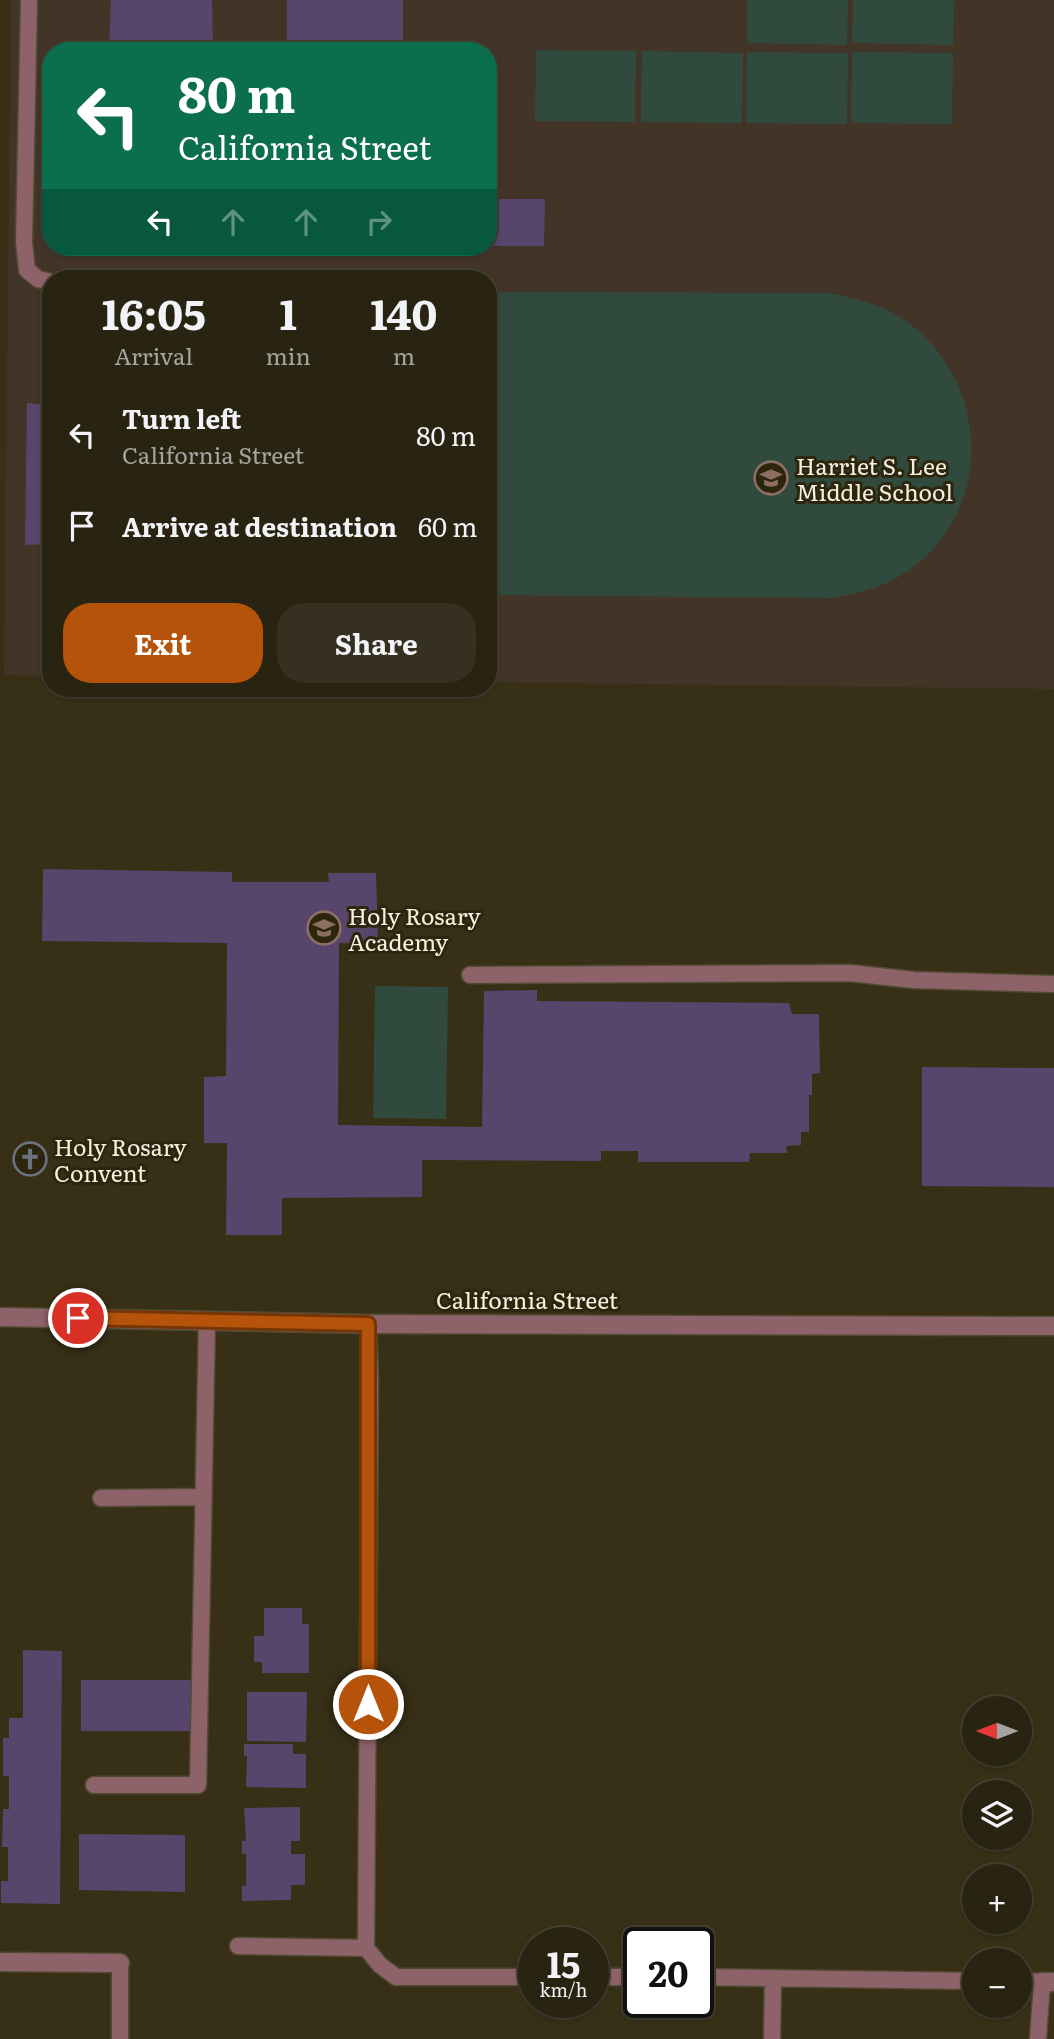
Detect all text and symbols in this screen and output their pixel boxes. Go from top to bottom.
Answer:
text: 80 m [178,55,296,128]
icon: left [63,70,154,161]
text: California Street [178,122,431,170]
icon: left [141,203,179,241]
icon: ahead [214,203,252,241]
icon: ahead [287,203,325,241]
icon: right [360,203,398,241]
text: 16:05 [102,281,206,343]
text: 1 [279,281,297,343]
text: 140 [370,281,437,343]
text: Arrival [114,338,193,372]
text: min [266,338,311,372]
text: m [393,338,415,372]
text: Turn left [122,398,241,437]
text: 80 m [416,415,476,454]
icon: left [63,416,101,454]
text: California Street [122,437,304,471]
place label: Harriet S. Lee Middle School [796,448,953,508]
school or university icon: Harriet S. Lee Middle School [752,459,790,497]
text: Arrive at destination [122,506,397,545]
text: 60 m [418,506,477,545]
icon: arrive [63,507,101,545]
button: Exit [63,603,263,683]
button: Share [277,603,476,683]
place label: Holy Rosary Academy [348,898,482,958]
school or university icon: Holy Rosary Academy [305,909,343,947]
place label: Holy Rosary Convent [54,1129,188,1189]
church icon: Holy Rosary Convent [11,1140,49,1178]
street label: California Street [436,1282,619,1316]
pin [48,1288,108,1348]
icon: arrive [59,1299,97,1337]
position arrow [331,1667,405,1741]
north arrow [962,1696,1032,1766]
map controls [962,1696,1032,2018]
button: layers [962,1780,1032,1850]
button: + [962,1864,1032,1934]
speed limit sign: 20 [623,1927,714,2018]
text: 15 [547,1937,580,1989]
button: − [962,1948,1032,2018]
text: km/h [540,1976,587,2003]

